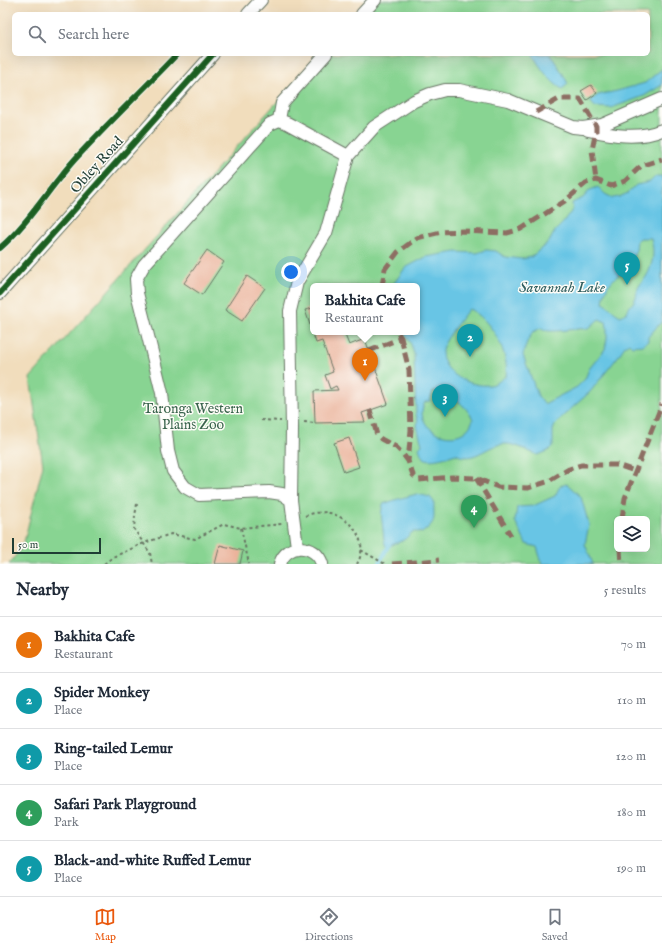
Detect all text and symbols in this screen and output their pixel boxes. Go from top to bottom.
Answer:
search box [12,12,650,56]
icon: search [26,23,48,45]
text: Search here [58,25,129,44]
street label: Obley Road [67,132,128,197]
pin: 5 [614,252,640,285]
your location [281,262,301,282]
water label: Savannah Lake [519,278,605,297]
popup [310,283,420,335]
text: Bakhita Cafe [325,291,405,310]
text: Restaurant [325,310,384,327]
pin: 2 [457,324,483,357]
pin: 1 [352,348,378,381]
pin: 3 [432,384,458,417]
park label: Taronga Western Plains Zoo [143,400,243,434]
pin: 4 [461,495,487,528]
map controls [614,516,650,552]
button: layers [614,516,650,552]
scale bar [12,536,101,555]
text: 50 m [18,538,38,552]
text: Nearby [16,580,69,601]
text: 5 results [604,582,646,599]
text: Bakhita Cafe [54,627,135,646]
text: 1 [27,636,31,653]
text: 70 m [621,636,646,653]
text: Restaurant [54,646,113,663]
text: Spider Monkey [54,683,150,702]
text: 2 [26,692,32,709]
text: 110 m [617,692,646,709]
text: Place [54,702,82,719]
text: Ring-tailed Lemur [54,739,173,758]
text: 3 [27,748,31,765]
text: 120 m [616,748,646,765]
text: Place [54,758,82,775]
text: Safari Park Playground [54,795,196,814]
text: 4 [26,804,32,821]
text: 180 m [617,804,646,821]
text: Park [54,814,79,831]
text: Black-and-white Ruffed Lemur [54,851,251,870]
text: 5 [27,860,31,877]
text: 190 m [616,860,646,877]
text: Place [54,870,82,887]
tab: Map [94,906,116,944]
tab: Directions [305,906,353,944]
tab: Saved [542,906,568,944]

